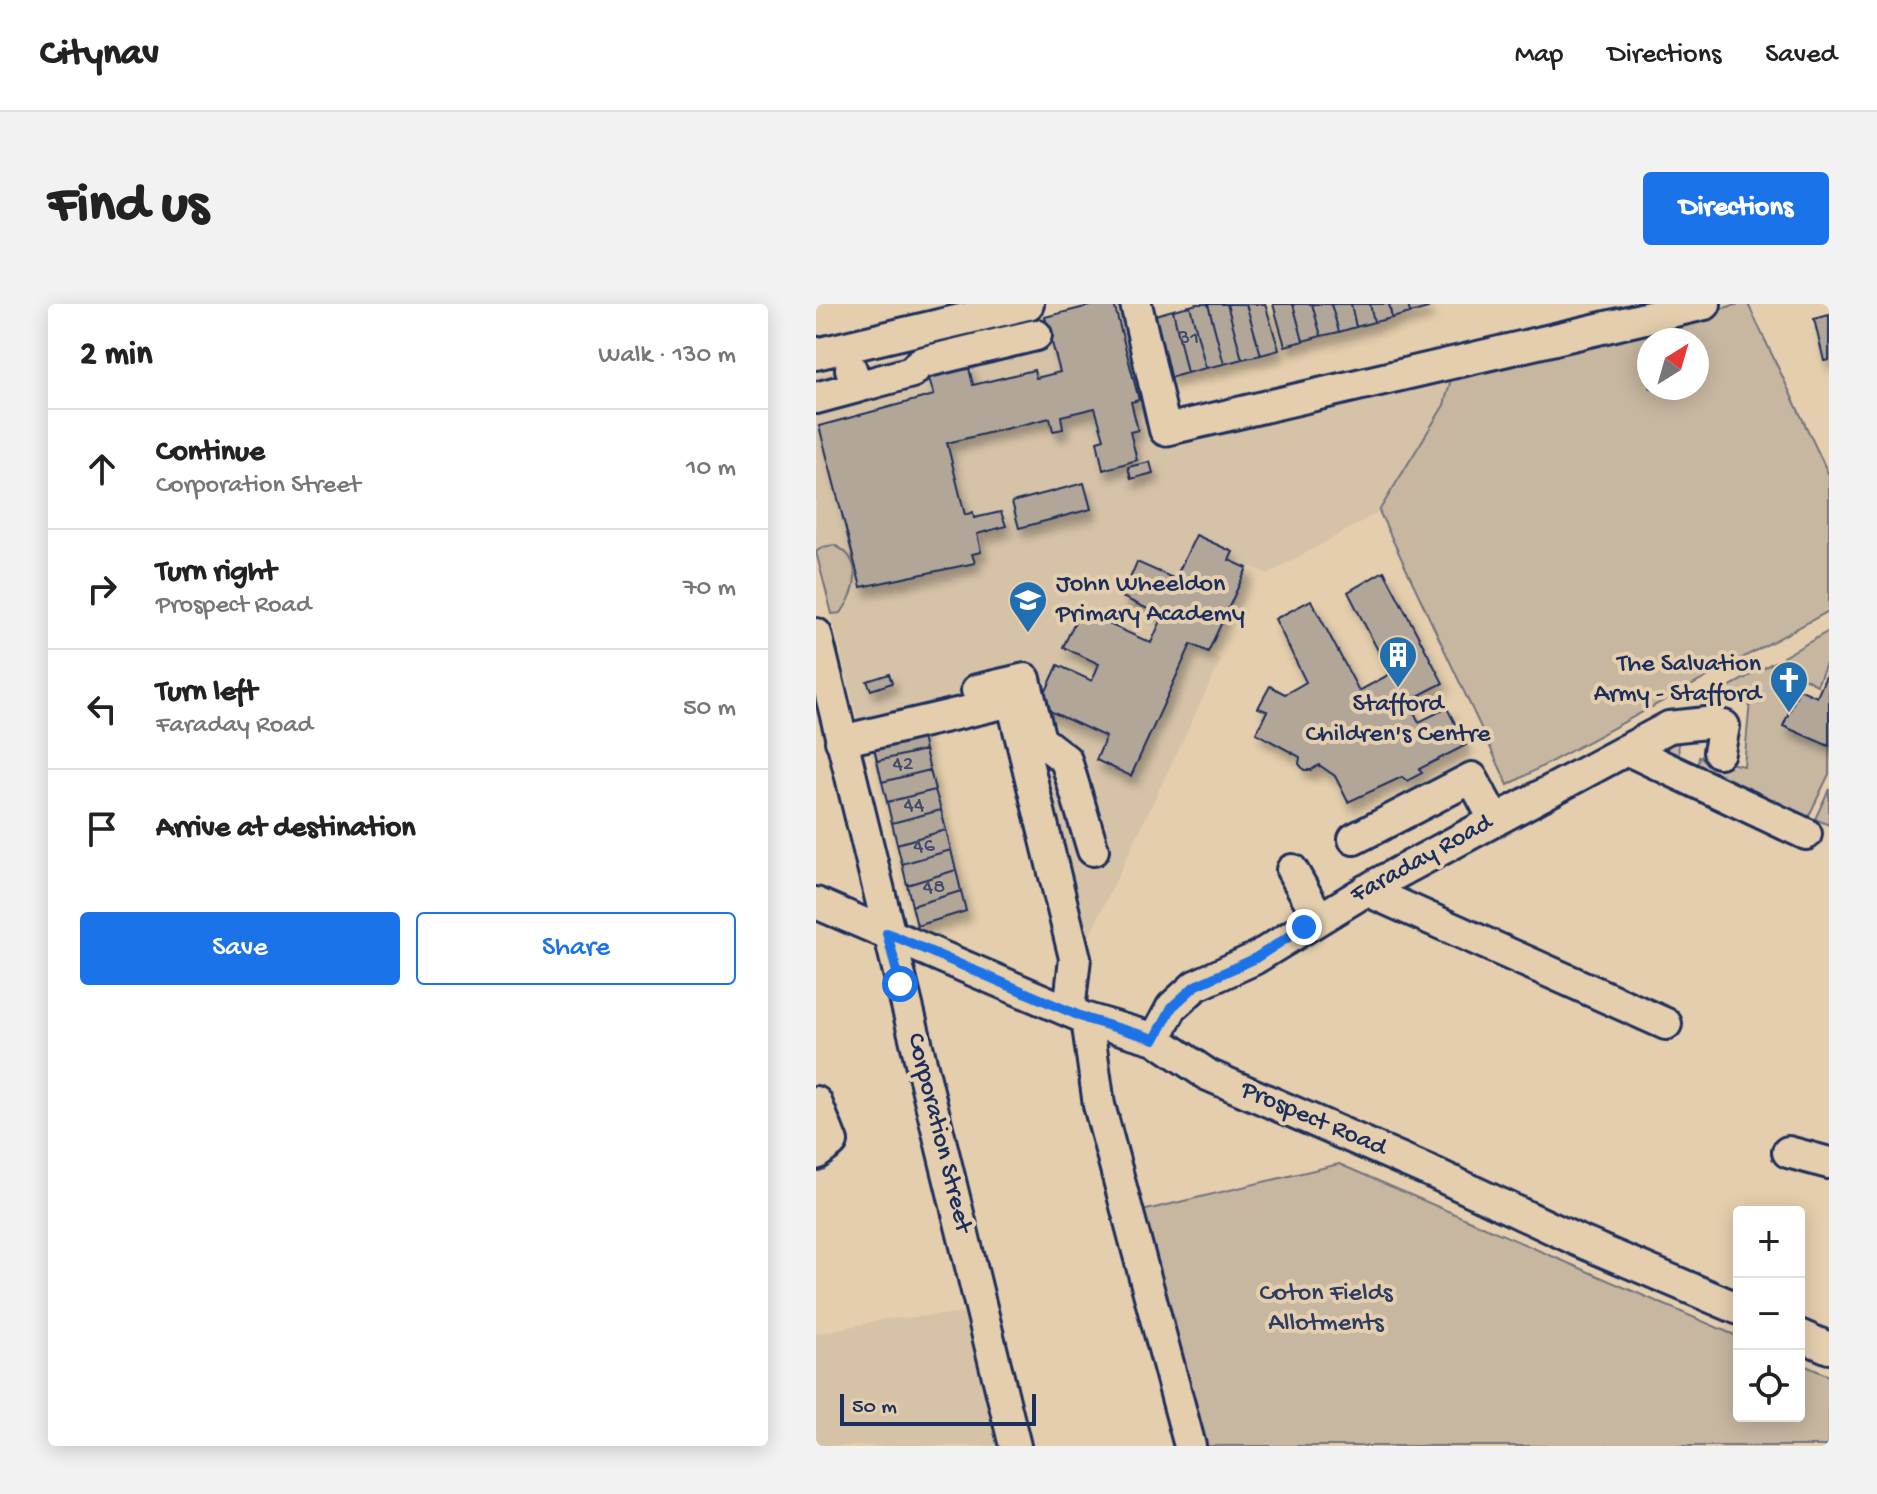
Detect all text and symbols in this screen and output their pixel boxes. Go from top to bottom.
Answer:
text: Citynav [40,33,159,77]
text: Map [1515,39,1563,72]
text: Directions [1607,39,1721,72]
text: Saved [1765,39,1837,72]
button: Directions [1643,172,1829,245]
text: Find us [48,175,208,241]
house number: 31 [1178,326,1199,352]
north arrow [1637,328,1709,400]
text: 2 min [80,336,152,376]
text: Walk · 130 m [598,341,736,372]
text: Continue [156,436,265,471]
icon: ahead [80,447,124,491]
text: 10 m [686,454,736,485]
text: Corporation Street [156,471,360,502]
text: Turn right [156,556,276,591]
icon: right [80,567,124,611]
place label: John Wheeldon Primary Academy [1055,570,1245,631]
text: 70 m [683,574,736,605]
school or university icon: John Wheeldon Primary Academy [1007,579,1049,634]
text: Prospect Road [156,591,311,622]
building icon: Stafford Children's Centre [1377,634,1419,689]
place label: The Salvation Army - Stafford [1594,650,1763,711]
church icon: The Salvation Army - Stafford [1768,659,1810,714]
text: Turn left [156,676,257,711]
icon: left [80,687,124,731]
place label: Stafford Children's Centre [1305,690,1491,751]
text: 50 m [683,694,736,725]
text: Faraday Road [156,711,313,742]
house number: 42 [892,752,914,778]
house number: 44 [904,793,925,819]
icon: arrive [80,807,124,851]
street label: Faraday Road [1345,808,1500,912]
text: Arrive at destination [156,812,416,847]
house number: 46 [913,834,936,860]
house number: 48 [923,875,945,901]
route end [1286,909,1322,945]
button: Save [80,912,400,985]
button: Share [416,912,736,985]
route start [882,966,918,1002]
street label: Corporation Street [898,1030,978,1238]
street label: Prospect Road [1235,1075,1392,1165]
map controls [1733,1206,1805,1422]
button: + [1733,1206,1805,1278]
button: − [1733,1278,1805,1350]
park label: Coton Fields Allotments [1259,1279,1394,1340]
button: locate [1733,1350,1805,1422]
scale bar [840,1390,1036,1426]
text: 50 m [852,1395,897,1421]

